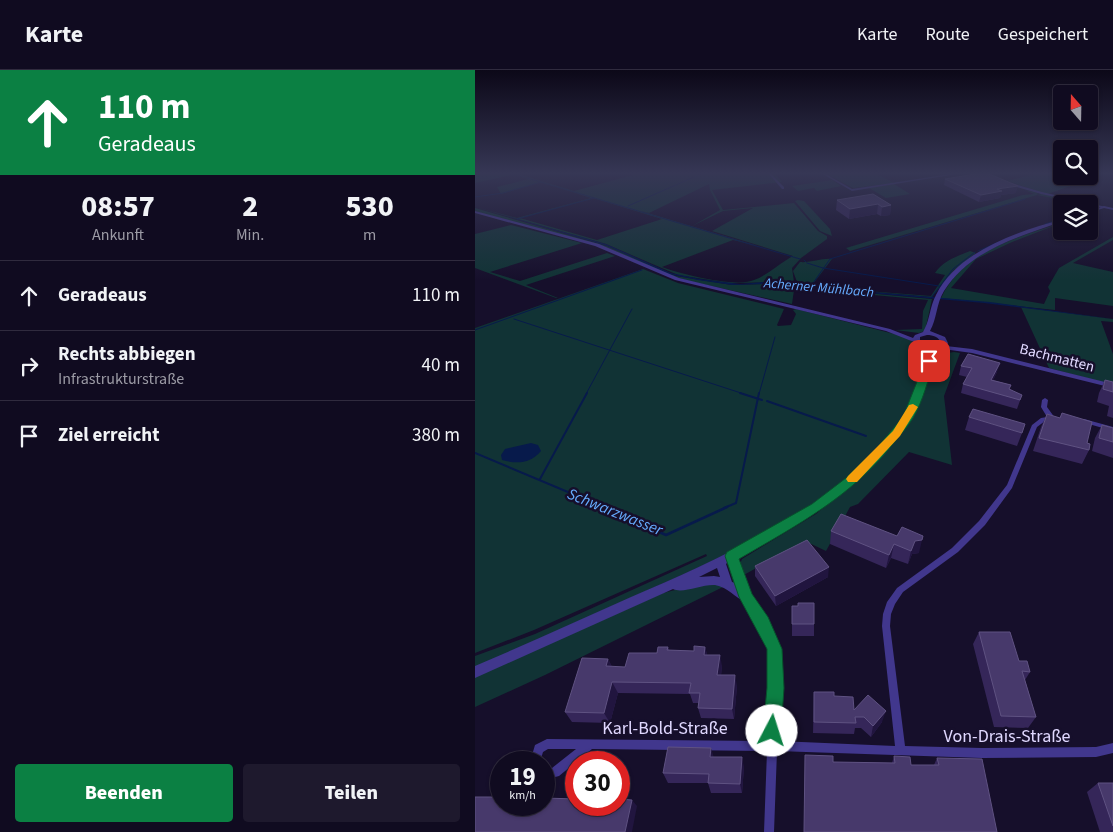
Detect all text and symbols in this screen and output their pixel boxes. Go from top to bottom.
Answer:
text: Karte [25,17,83,52]
text: Karte [857,22,897,47]
text: Route [925,22,970,47]
text: Gespeichert [998,22,1088,47]
text: 110 m [98,82,190,132]
north arrow [1053,85,1097,130]
map controls [1053,85,1098,240]
icon: ahead [15,90,80,155]
text: Geradeaus [98,128,196,160]
button: search [1053,140,1098,185]
text: 08:57 [81,185,155,228]
text: 2 [242,185,258,228]
text: 530 [346,185,394,228]
button: layers [1053,195,1098,240]
text: Ankunft [92,224,144,246]
text: Min. [236,224,264,246]
text: m [363,224,376,246]
water label: Acherner Mühlbach [762,273,875,303]
icon: ahead [15,282,43,310]
text: Geradeaus [58,282,147,309]
text: 110 m [412,282,460,309]
street label: Bachmatten [1017,339,1097,377]
pin [908,340,950,382]
text: Rechts abbiegen [58,341,196,368]
icon: arrive [915,347,943,375]
icon: right [15,352,43,380]
text: 40 m [422,352,460,379]
text: Infrastrukturstraße [58,368,184,390]
icon: arrive [15,422,43,450]
text: Ziel erreicht [58,422,159,449]
text: 380 m [412,422,460,449]
water label: Schwarzwasser [564,483,667,542]
position arrow [745,704,797,756]
street label: Karl-Bold-Straße [602,716,728,741]
street label: Von-Drais-Straße [943,724,1071,749]
speed limit sign: 30 [565,751,630,816]
text: 19 [509,759,536,795]
button: Beenden [15,764,233,822]
button: Teilen [243,764,460,822]
text: km/h [509,787,536,804]

